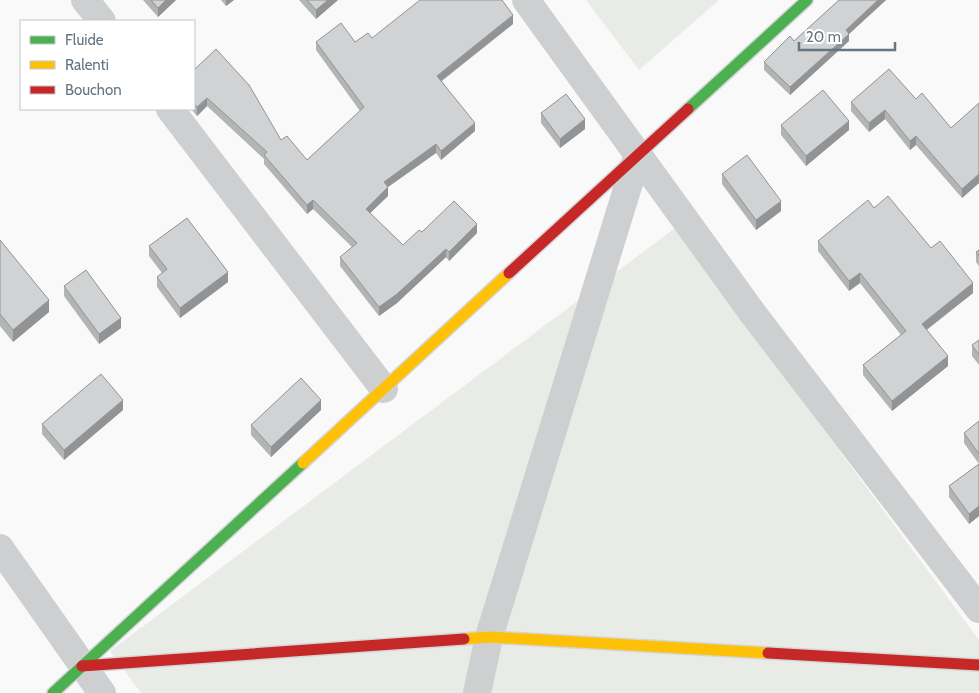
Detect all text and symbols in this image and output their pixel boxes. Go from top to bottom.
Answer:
legend [20,20,195,110]
scale bar [799,20,895,52]
text: 20 m [806,28,841,46]
text: Fluide [65,31,104,49]
text: Ralenti [65,56,109,74]
text: Bouchon [65,81,122,99]

